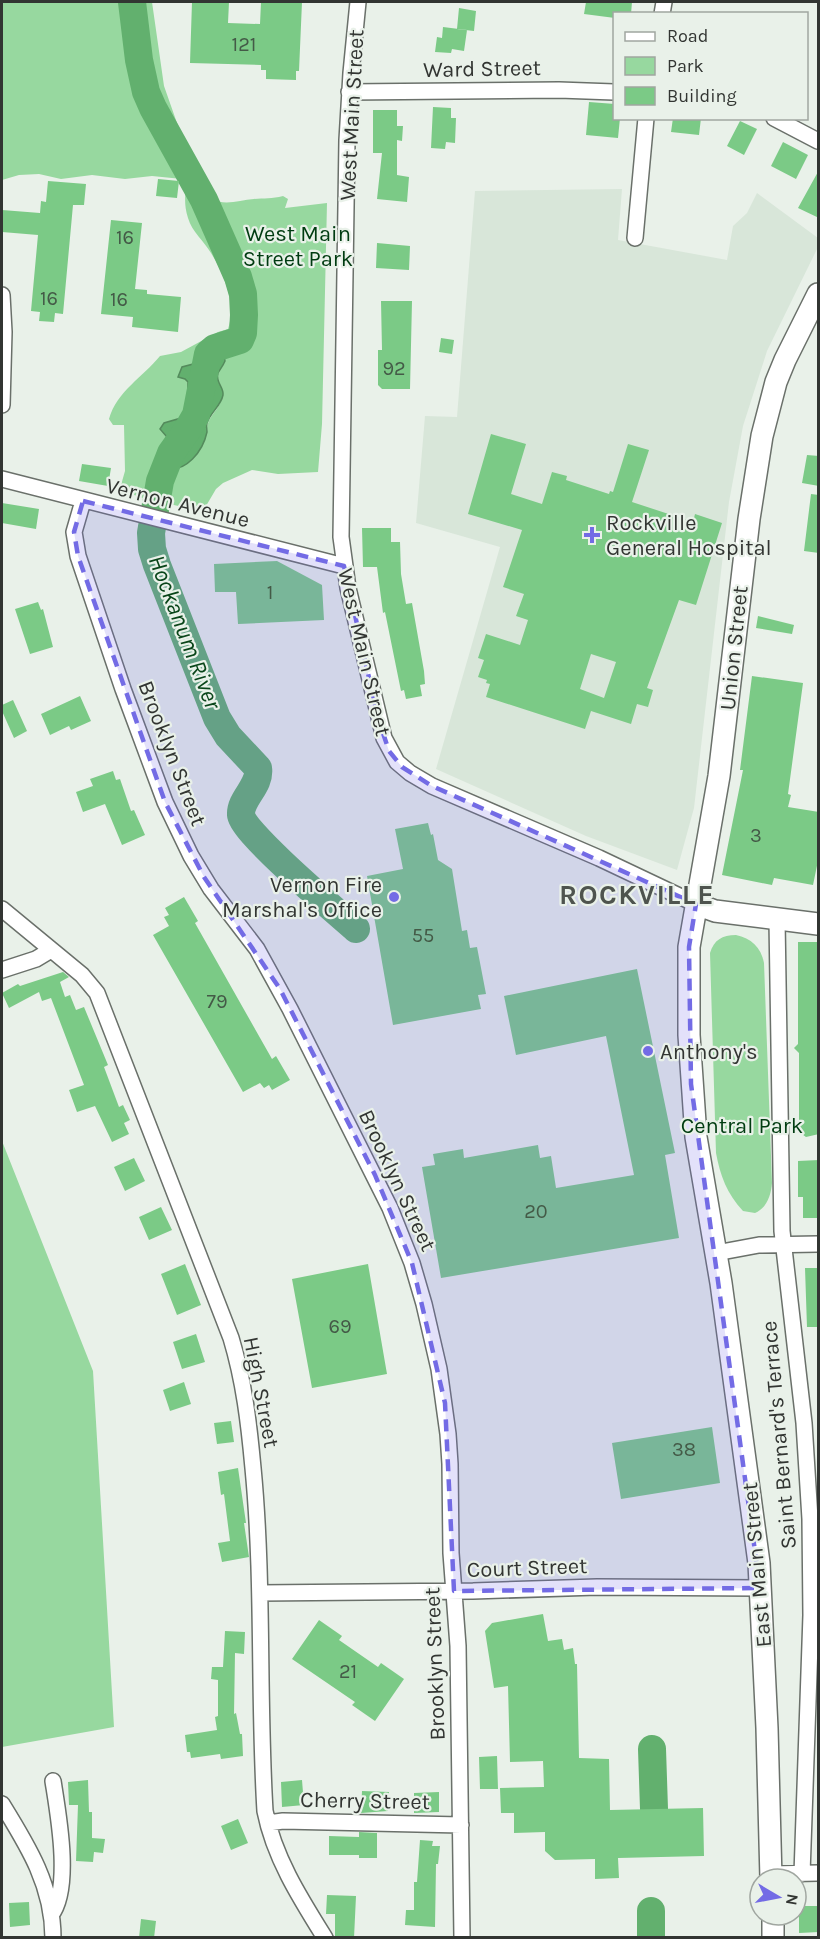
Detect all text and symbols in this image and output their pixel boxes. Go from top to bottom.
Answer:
legend [613,12,808,120]
text: Road [667,25,708,47]
street label: West Main Street [335,29,369,201]
house number: 121 [232,33,256,56]
street label: Ward Street [423,55,541,83]
text: Park [667,55,704,77]
text: Building [667,85,737,107]
park label: West Main Street Park [243,221,353,272]
house number: 16 [116,226,134,249]
house number: 16 [40,287,58,310]
house number: 16 [110,288,128,311]
house number: 92 [382,357,406,380]
street label: Vernon Avenue [103,473,252,533]
place label: Rockville General Hospital [606,510,772,561]
marker: Rockville General Hospital [583,526,601,544]
water label: Hockanum River [143,551,228,714]
street label: West Main Street [332,566,396,739]
house number: 1 [267,581,273,604]
street label: Union Street [715,585,753,712]
street label: Brooklyn Street [132,677,212,830]
house number: 3 [750,824,762,847]
place label: Vernon Fire Marshal's Office [222,872,382,923]
district label: ROCKVILLE [559,878,715,911]
marker: Vernon Fire Marshal's Office [387,890,401,904]
house number: 55 [412,924,434,947]
house number: 79 [207,990,228,1013]
place label: Anthony's [660,1039,758,1065]
marker: Anthony's [641,1044,655,1058]
street label: Brooklyn Street [353,1105,441,1255]
park label: Central Park [681,1113,803,1139]
house number: 20 [524,1200,548,1223]
house number: 69 [328,1315,352,1338]
street label: Saint Bernard's Terrace [756,1320,802,1550]
street label: High Street [238,1334,285,1450]
house number: 38 [672,1438,696,1461]
street label: East Main Street [737,1481,777,1649]
street label: Court Street [466,1553,588,1583]
street label: Brooklyn Street [419,1587,451,1741]
house number: 21 [339,1660,357,1683]
street label: Cherry Street [300,1787,430,1815]
north arrow [748,1867,808,1927]
text: N [782,1892,803,1907]

